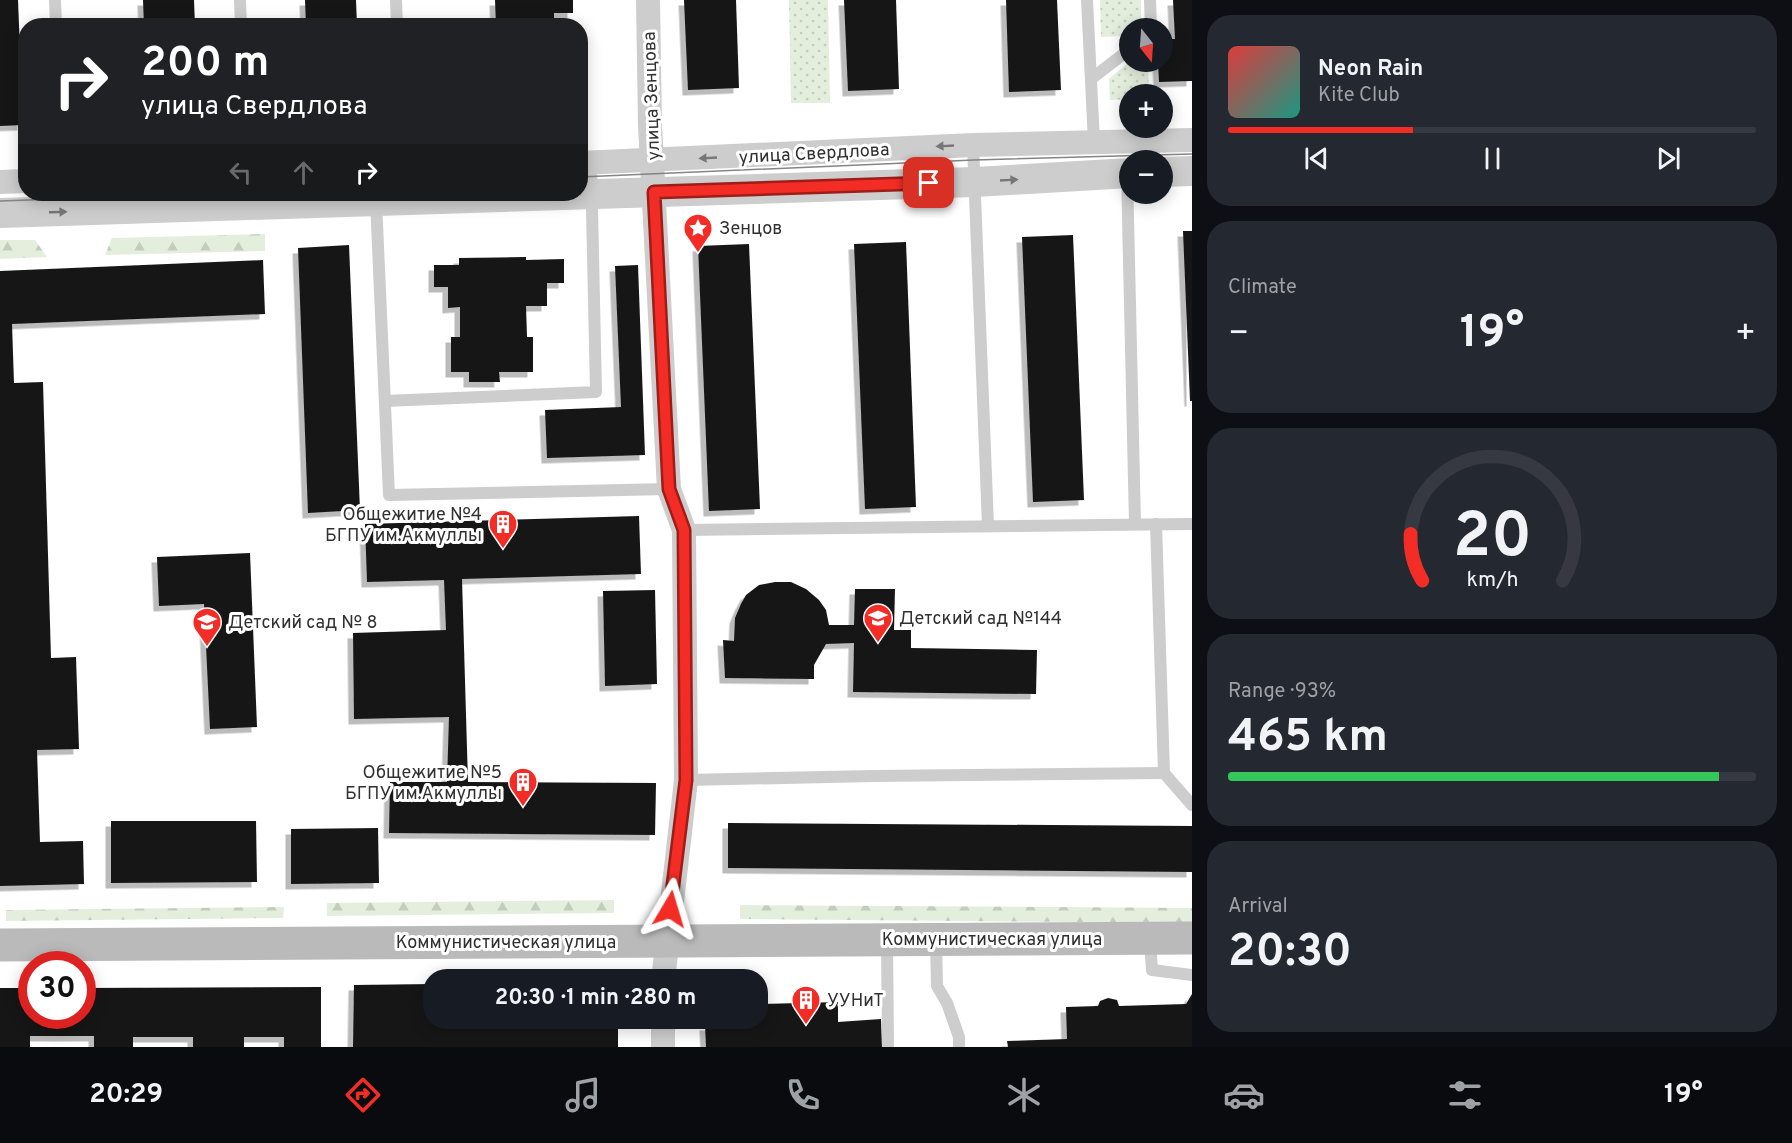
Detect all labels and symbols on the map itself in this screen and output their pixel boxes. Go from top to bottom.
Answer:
north arrow [1119,18,1173,72]
street label: улица Зенцова [639,31,666,161]
street label: улица Свердлова [738,139,890,170]
one-way arrow [935,142,954,151]
one-way arrow [698,153,717,162]
pin [903,157,954,208]
one-way arrow [999,175,1018,185]
one-way arrow [49,207,68,216]
place icon: Зенцов [682,212,714,254]
place label: Зенцов [719,218,782,241]
place label: Общежитие №4 БГПУ им.Акмуллы [325,504,482,548]
building icon: Общежитие №4 БГПУ им.Акмуллы [487,508,519,550]
school or university icon: Детский сад №144 [862,602,894,644]
school or university icon: Детский сад № 8 [191,606,223,648]
place label: Детский сад №144 [899,608,1062,631]
place label: Детский сад № 8 [228,612,378,635]
place label: Общежитие №5 БГПУ им.Акмуллы [345,762,502,806]
building icon: Общежитие №5 БГПУ им.Акмуллы [507,766,539,808]
position arrow [638,877,702,941]
street label: Коммунистическая улица [882,929,1102,952]
street label: Коммунистическая улица [396,932,616,955]
speed limit sign: 30 [18,951,96,1029]
building icon: УУНиТ [790,984,822,1026]
place label: УУНиТ [827,990,884,1013]

